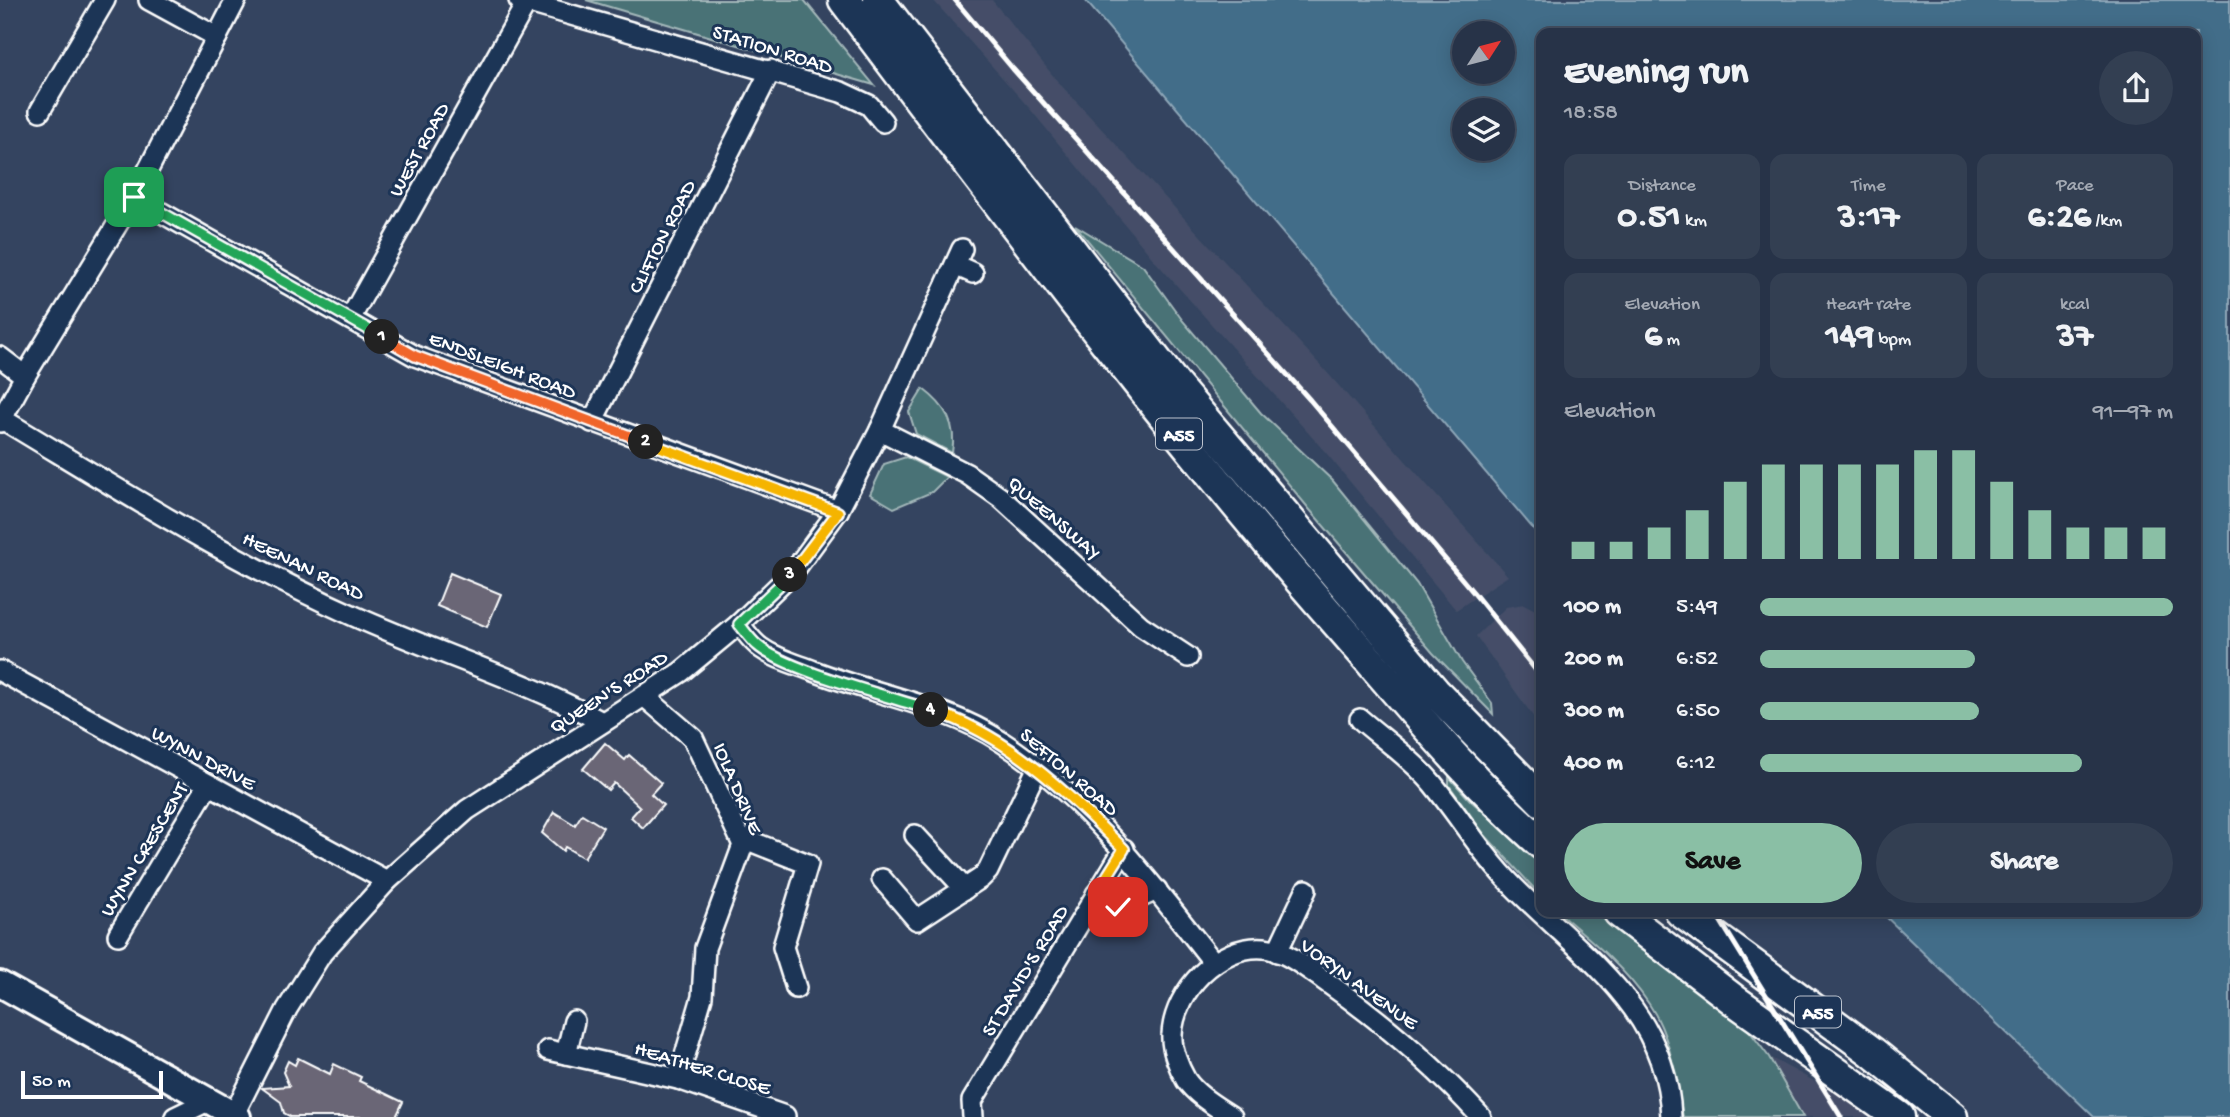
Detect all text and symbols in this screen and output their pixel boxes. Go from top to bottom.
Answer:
street label: STATION ROAD [709,21,835,82]
north arrow [1452,21,1516,84]
map controls [1452,21,1515,161]
button: share [2099,51,2173,125]
text: Evening run [1564,52,1748,96]
button: layers [1452,98,1515,161]
street label: WEST ROAD [385,99,457,202]
text: 18:58 [1564,100,1618,127]
pin [104,167,164,227]
text: Distance [1629,175,1696,198]
text: Time [1851,175,1886,198]
text: Pace [2056,175,2093,198]
street label: CLIFTON ROAD [625,176,704,299]
icon: arrive [115,178,153,216]
text: 0.51 [1617,198,1681,239]
text: 3:17 [1838,198,1899,239]
text: 6:26 [2027,198,2091,239]
text: km [1681,210,1707,233]
text: /km [2091,210,2122,233]
text: Elevation [1624,294,1700,317]
text: Heart rate [1826,294,1911,317]
text: kcal [2060,294,2090,317]
text: 6 [1644,317,1662,358]
text: 149 [1826,317,1874,358]
text: 37 [2057,317,2093,358]
pin: 1 [364,320,400,354]
text: 1 [378,325,385,348]
street label: ENDSLEIGH ROAD [424,328,579,407]
text: m [1662,329,1680,352]
text: bpm [1874,329,1911,352]
text: Elevation [1564,399,1655,426]
text: 91–97 m [2093,399,2173,426]
road number: A55 [1156,418,1202,449]
pin: 2 [628,424,664,460]
text: 2 [641,430,650,453]
street label: QUEENSWAY [1001,472,1105,567]
street label: HEENAN ROAD [237,528,368,609]
pin: 3 [772,558,808,592]
text: 3 [785,563,794,586]
text: 100 m [1564,594,1621,621]
text: 5:49 [1676,594,1718,621]
street label: QUEEN'S ROAD [546,646,674,741]
text: 200 m [1564,646,1623,673]
text: 6:52 [1676,646,1718,673]
pin: 4 [914,692,948,728]
text: 4 [926,698,935,721]
text: 300 m [1564,698,1624,725]
text: 6:50 [1676,698,1720,725]
street label: WYNN DRIVE [146,722,260,798]
street label: SEFTON ROAD [1013,724,1122,824]
street label: IOLA DRIVE [705,740,767,840]
text: 400 m [1564,750,1623,777]
text: 6:12 [1676,750,1715,777]
street label: WYNN CRESCENT [96,779,196,922]
button: Save [1564,823,1862,903]
button: Share [1876,823,2173,903]
pin [1088,877,1148,937]
icon: check [1099,888,1137,926]
street label: ST DAVID'S ROAD [978,901,1076,1042]
street label: VORYN AVENUE [1293,934,1423,1038]
road number: A55 [1795,996,1841,1028]
street label: HEATHER CLOSE [631,1038,774,1103]
scale bar [21,1068,163,1100]
text: 50 m [32,1071,71,1094]

